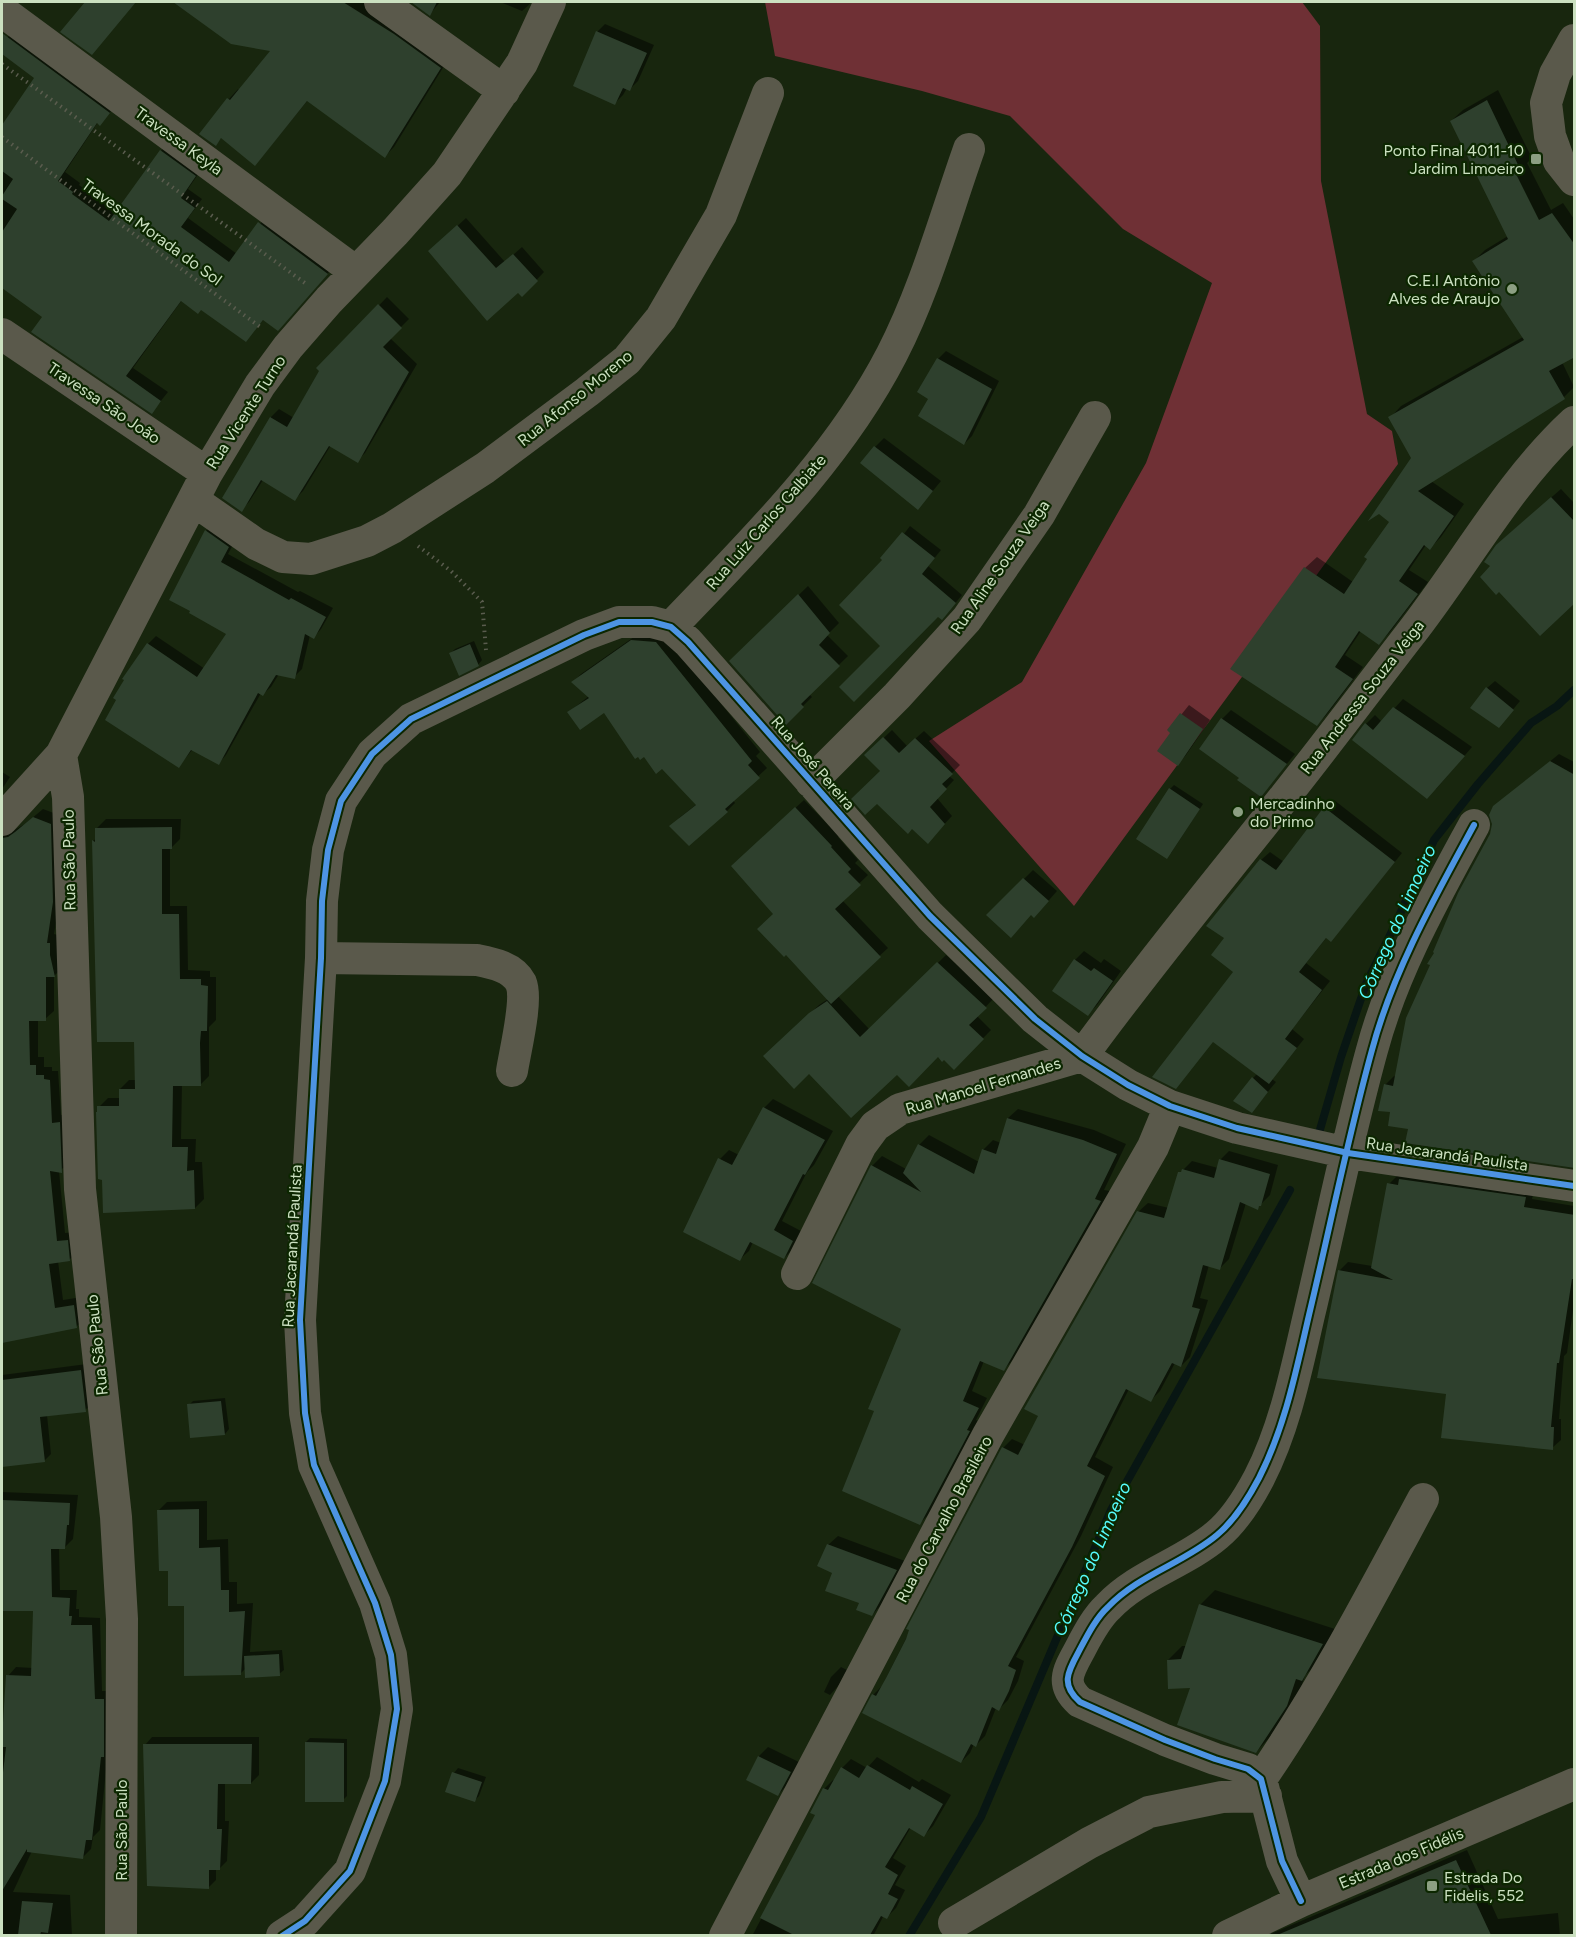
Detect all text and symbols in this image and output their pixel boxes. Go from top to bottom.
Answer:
street label: Travessa Keyla [131,103,227,179]
place label: Ponto Final 4011-10 Jardim Limoeiro [1384,141,1524,178]
marker: Ponto Final 4011-10 Jardim Limoeiro [1529,152,1543,166]
street label: Travessa Morada do Sol [78,175,226,289]
place label: C.E.I Antônio Alves de Araujo [1388,271,1500,308]
marker: C.E.I Antônio Alves de Araujo [1505,282,1519,296]
street label: Rua Afonso Moreno [514,346,636,450]
street label: Rua Vicente Turno [202,352,290,472]
street label: Travessa São João [44,358,164,448]
street label: Rua Luiz Carlos Galbiate [702,450,830,594]
street label: Rua Aline Souza Veiga [947,496,1053,638]
street label: Rua Andressa Souza Veiga [1296,616,1428,778]
street label: Rua José Pereira [767,712,859,814]
place label: Mercadinho do Primo [1250,794,1335,831]
marker: Mercadinho do Primo [1231,805,1245,819]
street label: Rua São Paulo [59,809,79,911]
water label: Córrego do Limoeiro [1353,842,1441,1002]
street label: Rua Manoel Fernandes [903,1053,1063,1119]
street label: Rua Jacarandá Paulista [1365,1133,1529,1175]
street label: Rua Jacarandá Paulista [278,1164,306,1328]
street label: Rua São Paulo [82,1294,112,1396]
street label: Rua do Carvalho Brasileiro [892,1432,996,1606]
water label: Córrego do Limoeiro [1048,1479,1136,1639]
street label: Rua São Paulo [112,1779,131,1881]
street label: Estrada dos Fidélis [1336,1823,1466,1893]
place label: Estrada Do Fidelis, 552 [1444,1868,1524,1905]
marker: Estrada Do Fidelis, 552 [1425,1879,1439,1893]

